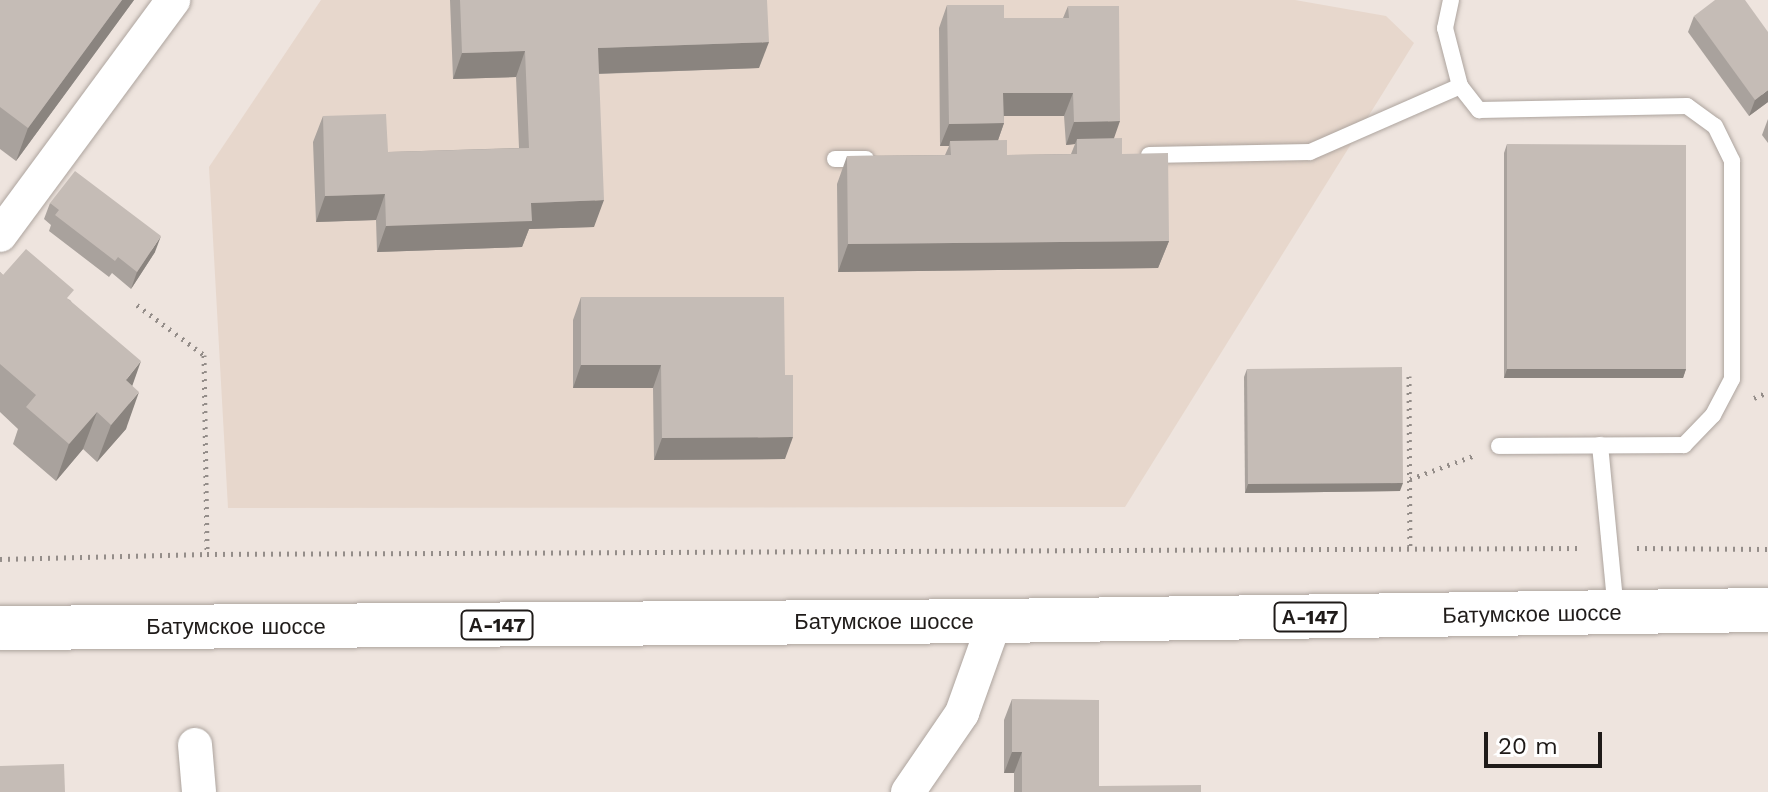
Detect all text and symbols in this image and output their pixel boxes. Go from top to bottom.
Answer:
street label: Батумское шоссе [1442,599,1622,629]
road number: А-147 [1272,601,1348,633]
road number: А-147 [459,609,535,641]
street label: Батумское шоссе [794,609,974,635]
street label: Батумское шоссе [146,614,326,640]
scale bar [1488,716,1606,766]
text: 20 m [1498,732,1558,760]

